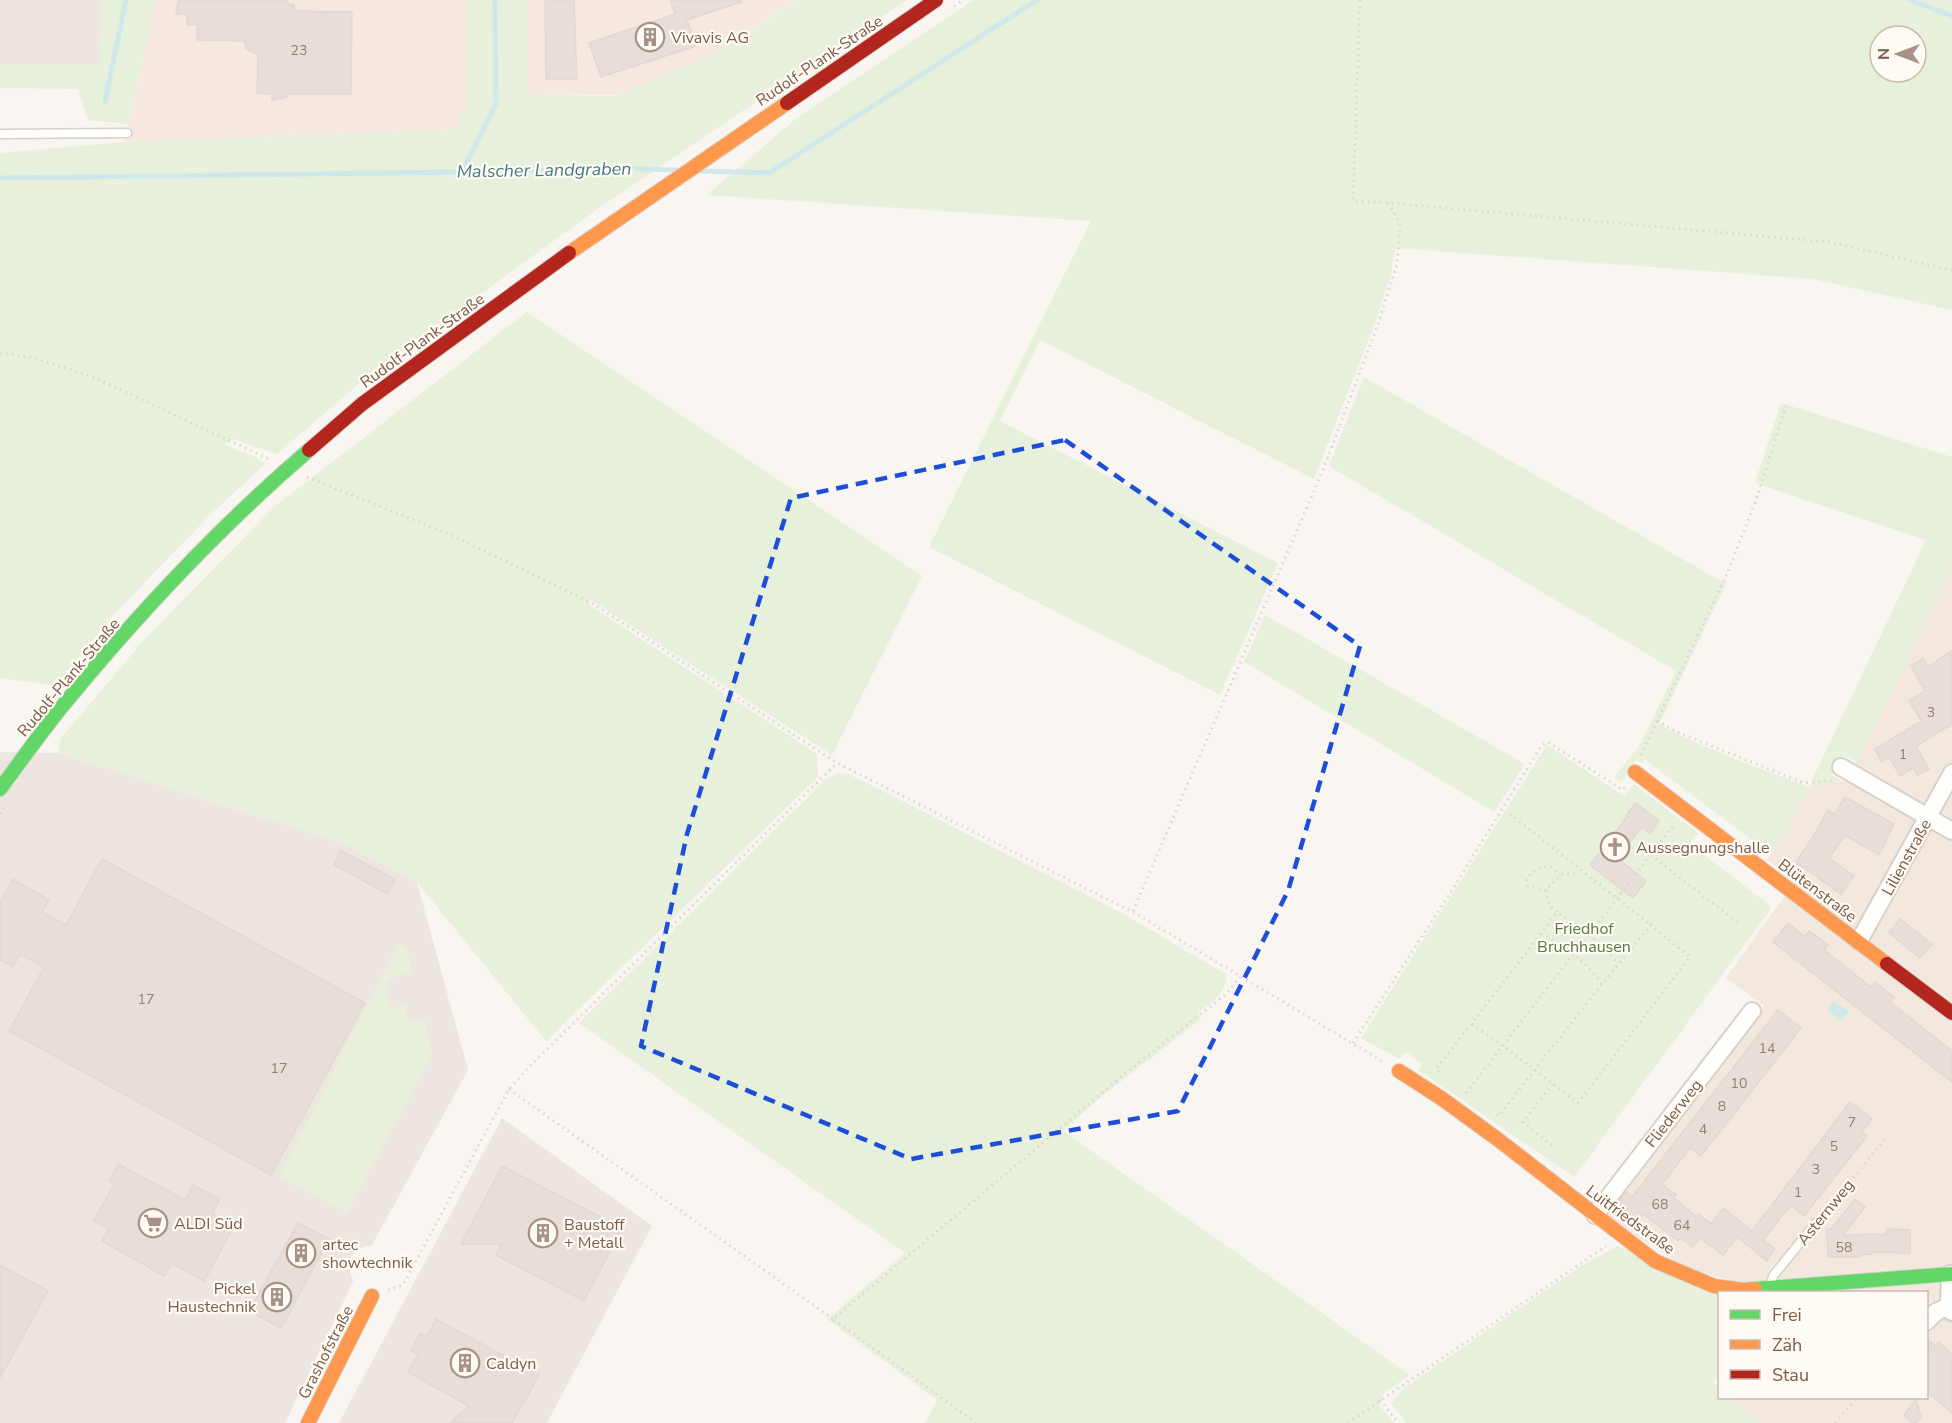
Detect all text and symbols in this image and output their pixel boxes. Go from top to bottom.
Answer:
street label: Rudolf-Plank-Straße [752,10,887,112]
building icon: Vivavis AG [634,21,666,53]
north arrow [1868,24,1928,84]
place label: Vivavis AG [670,27,749,49]
house number: 23 [291,41,307,60]
text: N [1873,48,1895,60]
water label: Malscher Landgraben [456,156,632,184]
street label: Rudolf-Plank-Straße [356,288,489,393]
street label: Rudolf-Plank-Straße [13,614,125,742]
house number: 3 [1927,703,1935,722]
house number: 1 [1899,745,1907,764]
street label: Lilienstraße [1877,815,1937,900]
church icon: Aussegnungshalle [1599,831,1631,863]
place label: Aussegnungshalle [1636,837,1770,859]
street label: Blütenstraße [1773,854,1861,928]
park label: Friedhof Bruchhausen [1537,918,1631,958]
house number: 17 [138,990,154,1009]
house number: 14 [1759,1039,1775,1058]
house number: 17 [271,1059,287,1078]
house number: 10 [1731,1074,1747,1093]
street label: Fliederweg [1640,1075,1707,1152]
house number: 8 [1718,1097,1726,1116]
house number: 7 [1848,1113,1856,1132]
house number: 4 [1699,1120,1707,1139]
house number: 5 [1830,1137,1838,1156]
house number: 3 [1812,1160,1820,1179]
street label: Asternweg [1792,1175,1859,1250]
street label: Luitfriedstraße [1581,1180,1679,1260]
house number: 1 [1794,1183,1802,1202]
house number: 68 [1652,1195,1668,1214]
supermarket icon: ALDI Süd [137,1207,169,1239]
place label: ALDI Süd [174,1213,243,1235]
place label: Baustoff + Metall [564,1214,625,1254]
house number: 64 [1674,1216,1690,1235]
building icon: Baustoff + Metall [527,1217,559,1249]
place label: artec showtechnik [322,1234,414,1274]
building icon: artec showtechnik [285,1237,317,1269]
house number: 58 [1836,1238,1852,1257]
place label: Pickel Haustechnik [167,1278,257,1318]
building icon: Pickel Haustechnik [261,1281,293,1313]
legend [1718,1291,1928,1399]
street label: Grashofstraße [293,1302,359,1403]
text: Frei [1772,1303,1802,1327]
text: Zäh [1772,1333,1802,1357]
building icon: Caldyn [449,1347,481,1379]
place label: Caldyn [486,1353,536,1375]
text: Stau [1772,1363,1809,1387]

